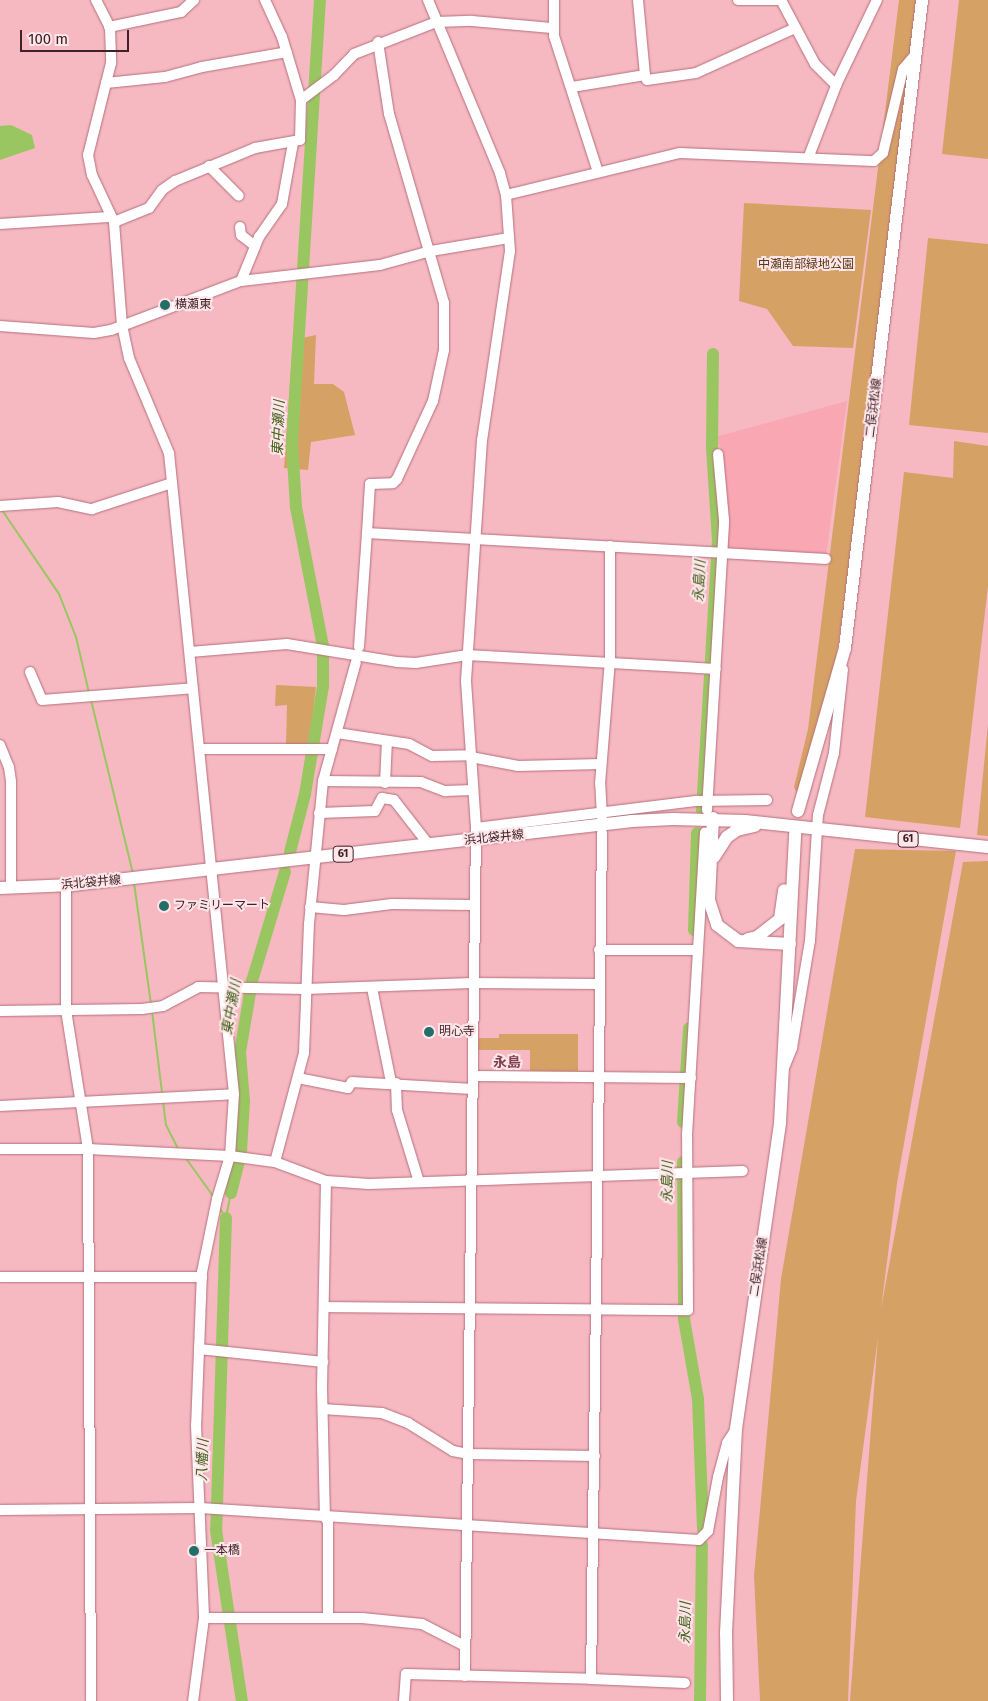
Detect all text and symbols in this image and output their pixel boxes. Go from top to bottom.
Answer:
scale bar [22,20,131,52]
text: 100 m [28,30,68,48]
park label: 中瀬南部緑地公園 [758,258,854,272]
place label: 横瀬東 [175,298,211,312]
marker: 横瀬東 [159,299,171,311]
street label: 二俣浜松線 [863,377,885,439]
water label: 東中瀬川 [270,400,288,456]
water label: 永島川 [691,560,709,602]
street label: 浜北袋井線 [463,828,525,848]
road number: 61 [897,831,919,848]
road number: 61 [332,846,354,862]
street label: 浜北袋井線 [60,873,122,893]
place label: ファミリーマート [174,899,270,913]
marker: ファミリーマート [158,900,170,912]
water label: 東中瀬川 [219,978,245,1036]
place label: 明心寺 [439,1025,475,1039]
marker: 明心寺 [423,1026,435,1038]
district label: 永島 [493,1055,521,1071]
water label: 永島川 [659,1161,677,1203]
street label: 二俣浜松線 [747,1236,771,1298]
water label: 八幡川 [194,1439,212,1481]
place label: 一本橋 [204,1544,240,1558]
marker: 一本橋 [188,1545,200,1557]
water label: 永島川 [677,1602,695,1644]

